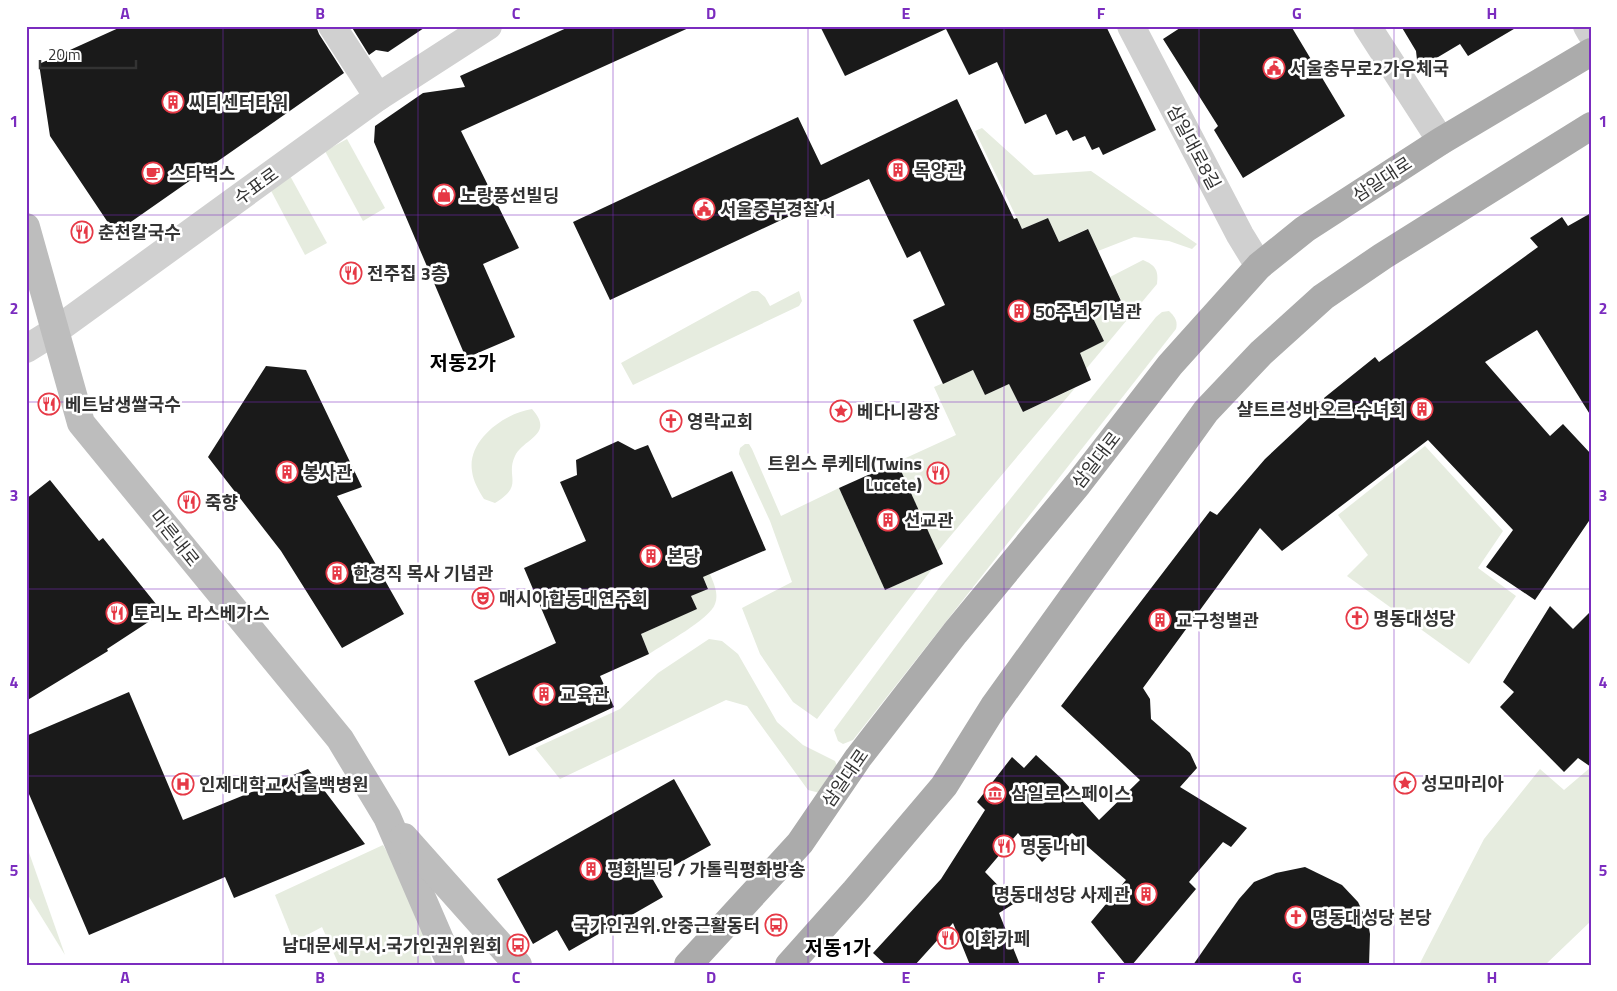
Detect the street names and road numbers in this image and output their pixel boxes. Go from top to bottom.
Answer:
street label: 삼일대로8길 [1160,100,1228,194]
street label: 삼일대로 [1347,150,1417,208]
street label: 수표로 [228,160,284,212]
street label: 삼일대로 [1065,426,1127,494]
street label: 마른내로 [144,504,206,572]
street label: 삼일대로 [815,743,875,813]

